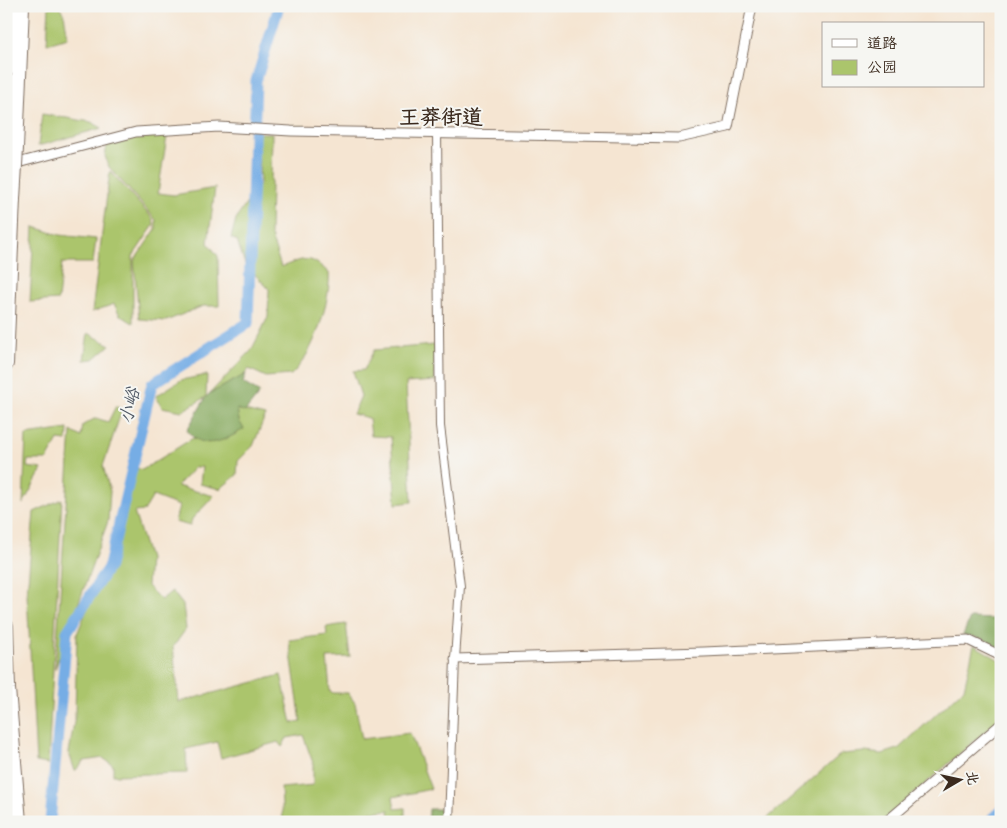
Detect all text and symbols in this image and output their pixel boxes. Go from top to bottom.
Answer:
legend [822,22,984,88]
text: 道路 [867,34,897,53]
text: 公园 [867,58,897,77]
district label: 王莽街道 [399,104,483,131]
water label: 小峪 [114,384,146,426]
north arrow [934,756,984,806]
text: 北 [963,770,982,786]

